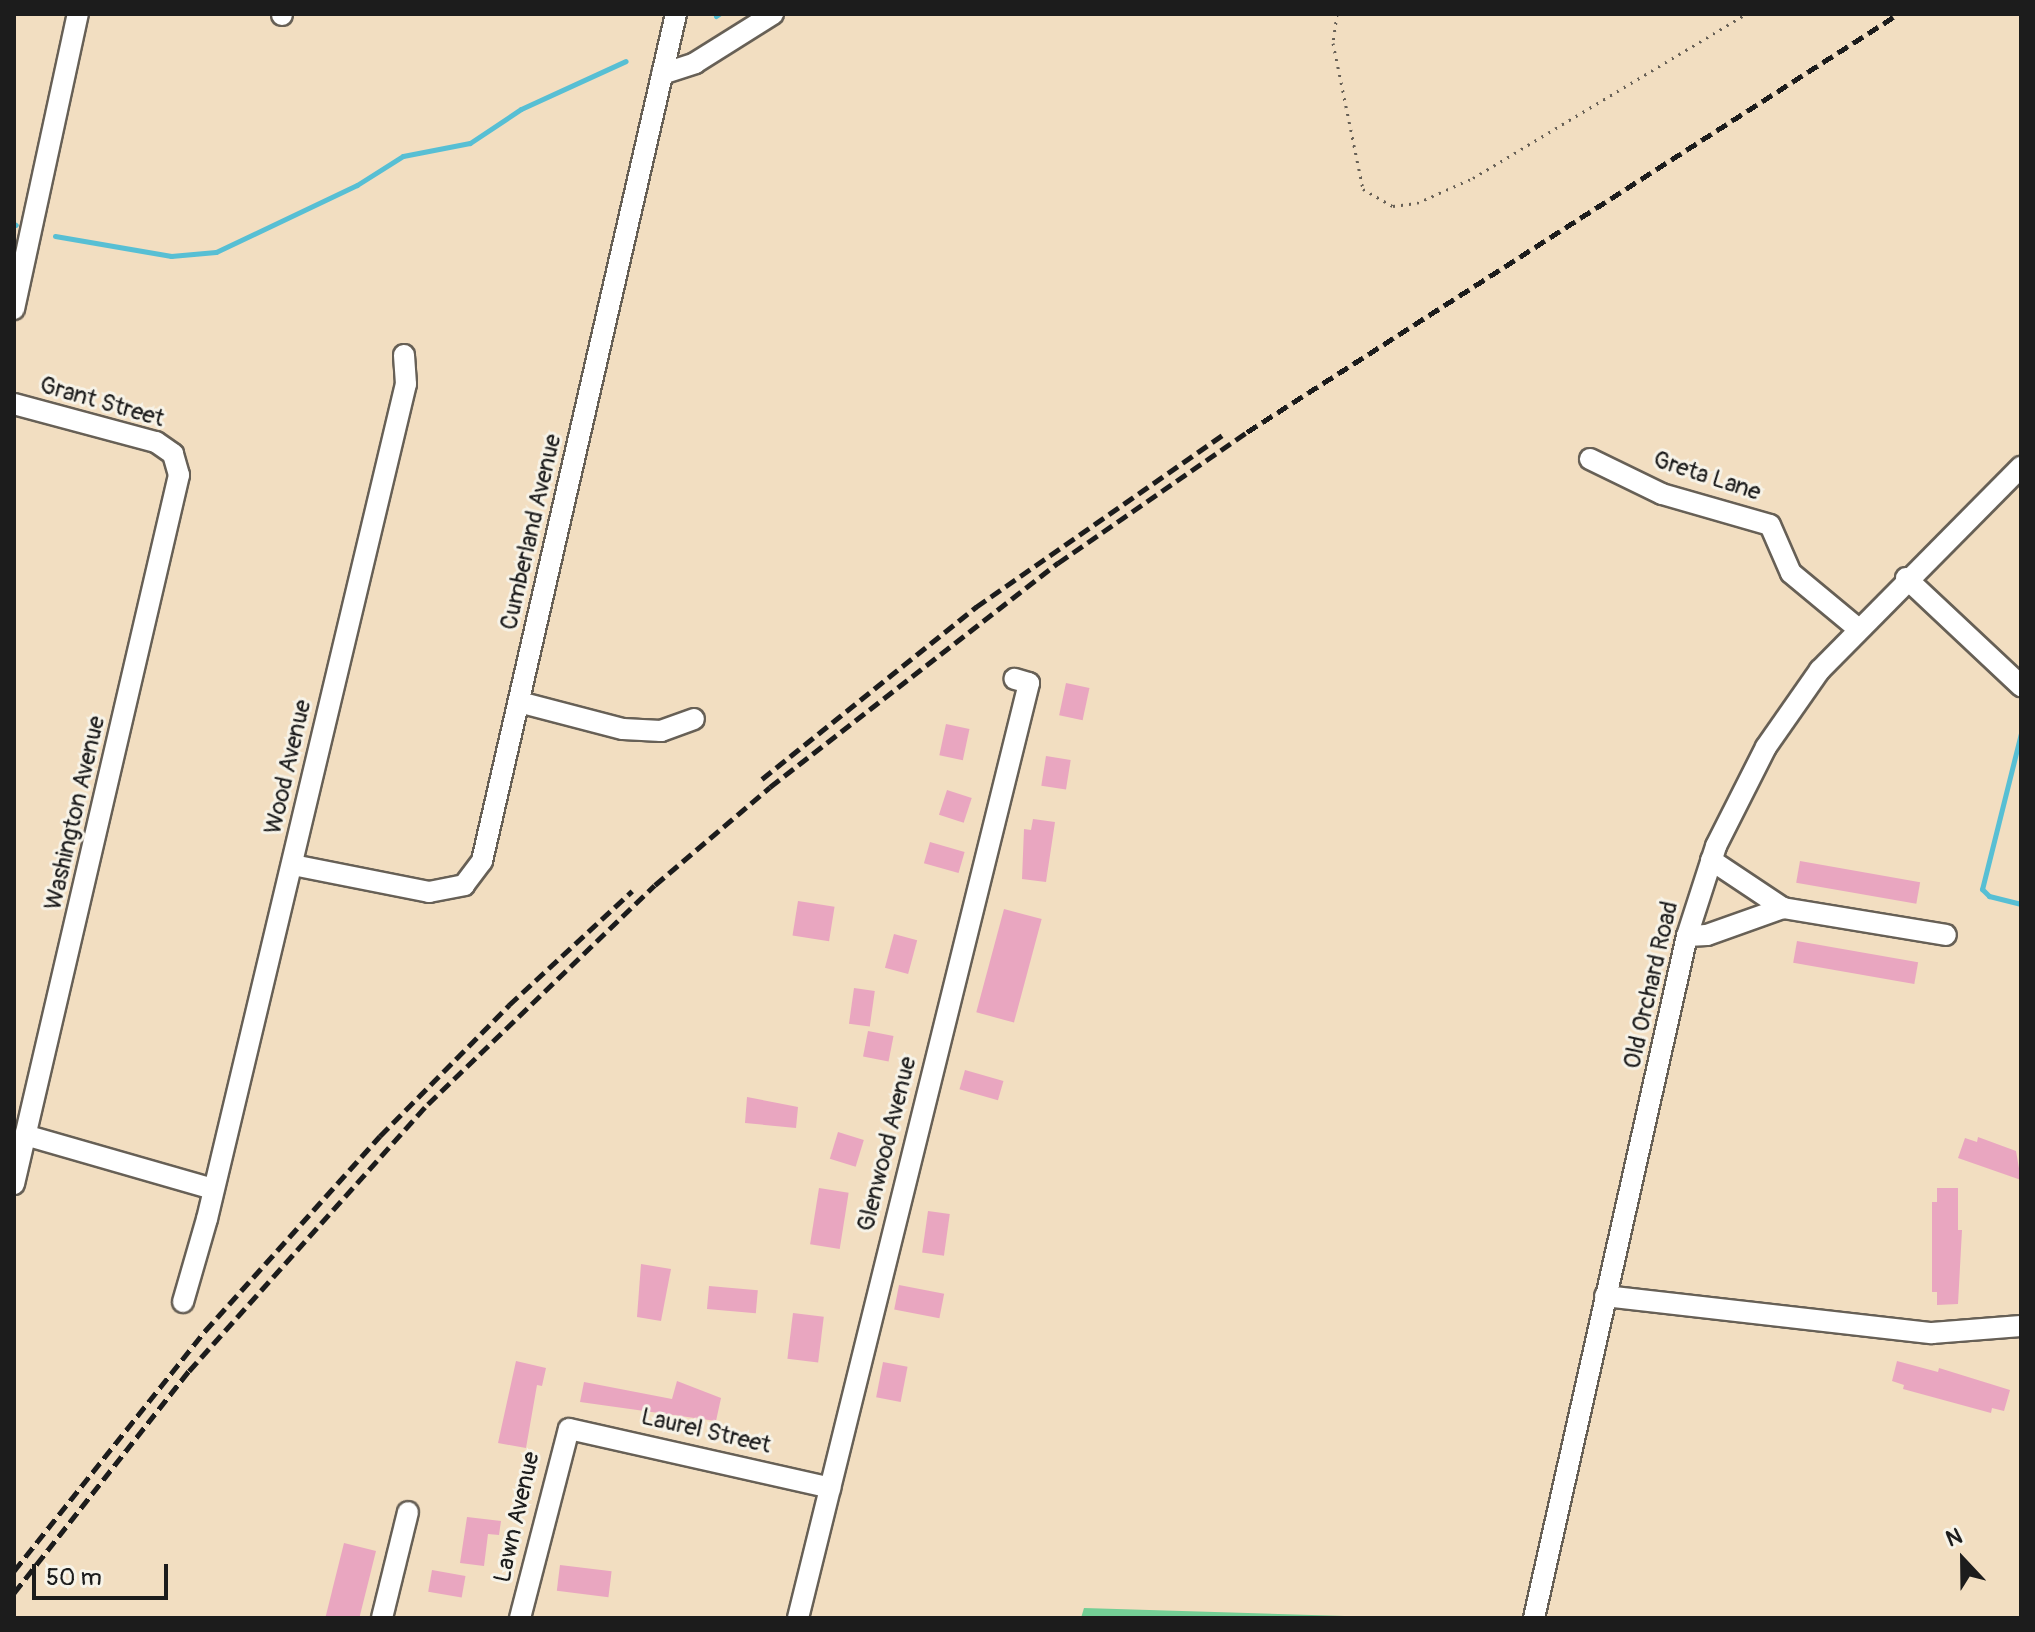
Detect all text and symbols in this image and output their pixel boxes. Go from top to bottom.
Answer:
street label: Grant Street [36,370,168,434]
street label: Cumberland Avenue [494,431,568,633]
street label: Greta Lane [1650,445,1764,507]
street label: Wood Avenue [259,697,317,837]
street label: Washington Avenue [39,713,111,913]
street label: Old Orchard Road [1618,898,1684,1072]
street label: Glenwood Avenue [851,1054,923,1234]
street label: Laurel Street [638,1402,774,1460]
street label: Lawn Avenue [488,1449,546,1585]
north arrow [1923,1520,2003,1600]
text: N [1942,1522,1966,1554]
scale bar [36,1548,172,1598]
text: 50 m [46,1563,102,1592]

